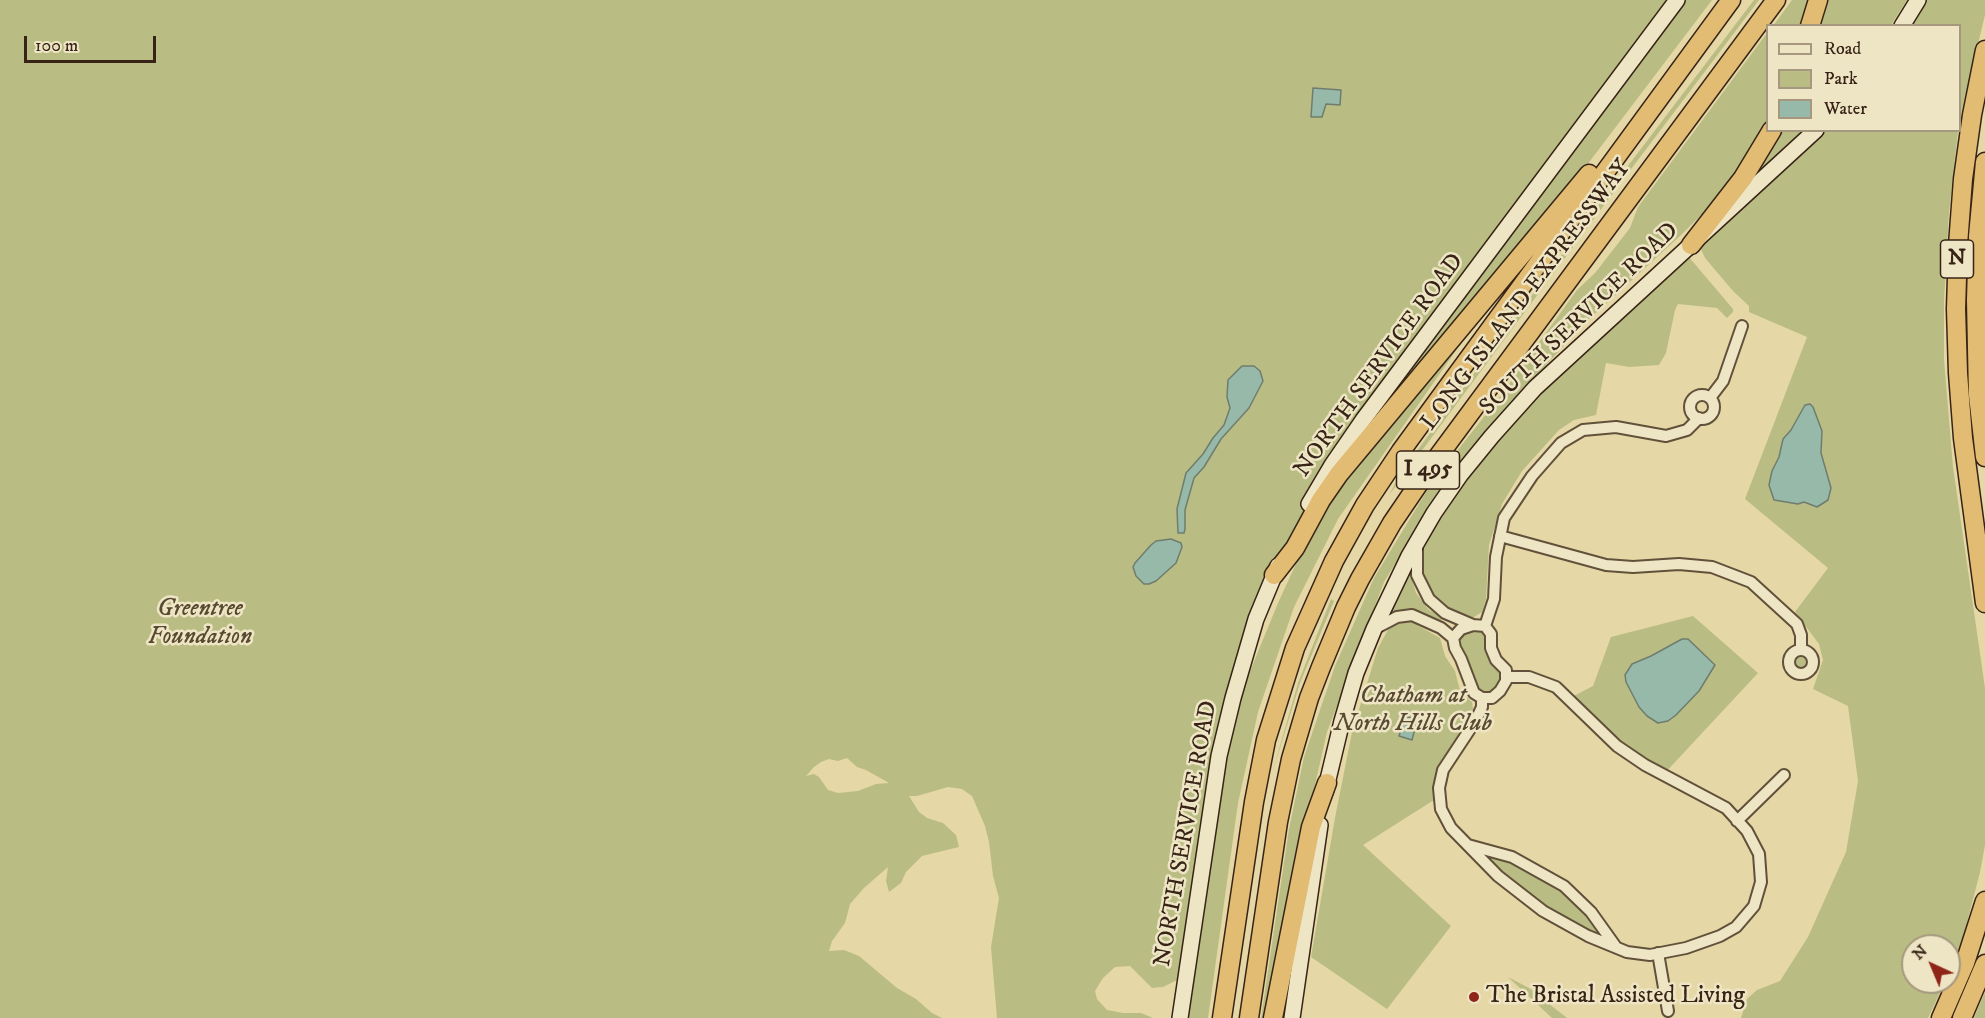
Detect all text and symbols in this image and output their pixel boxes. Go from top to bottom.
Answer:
scale bar [27,24,159,62]
legend [1766,24,1961,132]
text: 100 m [35,35,78,57]
text: Road [1824,38,1861,60]
text: Park [1824,68,1858,90]
text: Water [1824,98,1867,120]
street label: LONG ISLAND EXPRESSWAY [1416,155,1638,437]
street label: SOUTH SERVICE ROAD [1475,217,1685,423]
road number: N [1940,240,1974,278]
street label: NORTH SERVICE ROAD [1289,249,1471,483]
road number: I 495 [1396,451,1460,489]
park label: Greentree Foundation [148,596,252,652]
park label: Chatham at North Hills Club [1334,683,1492,739]
street label: NORTH SERVICE ROAD [1149,699,1225,969]
north arrow [1901,934,1961,994]
text: N [1908,941,1932,964]
place label: The Bristal Assisted Living [1486,983,1745,1011]
marker: The Bristal Assisted Living [1467,990,1481,1004]

